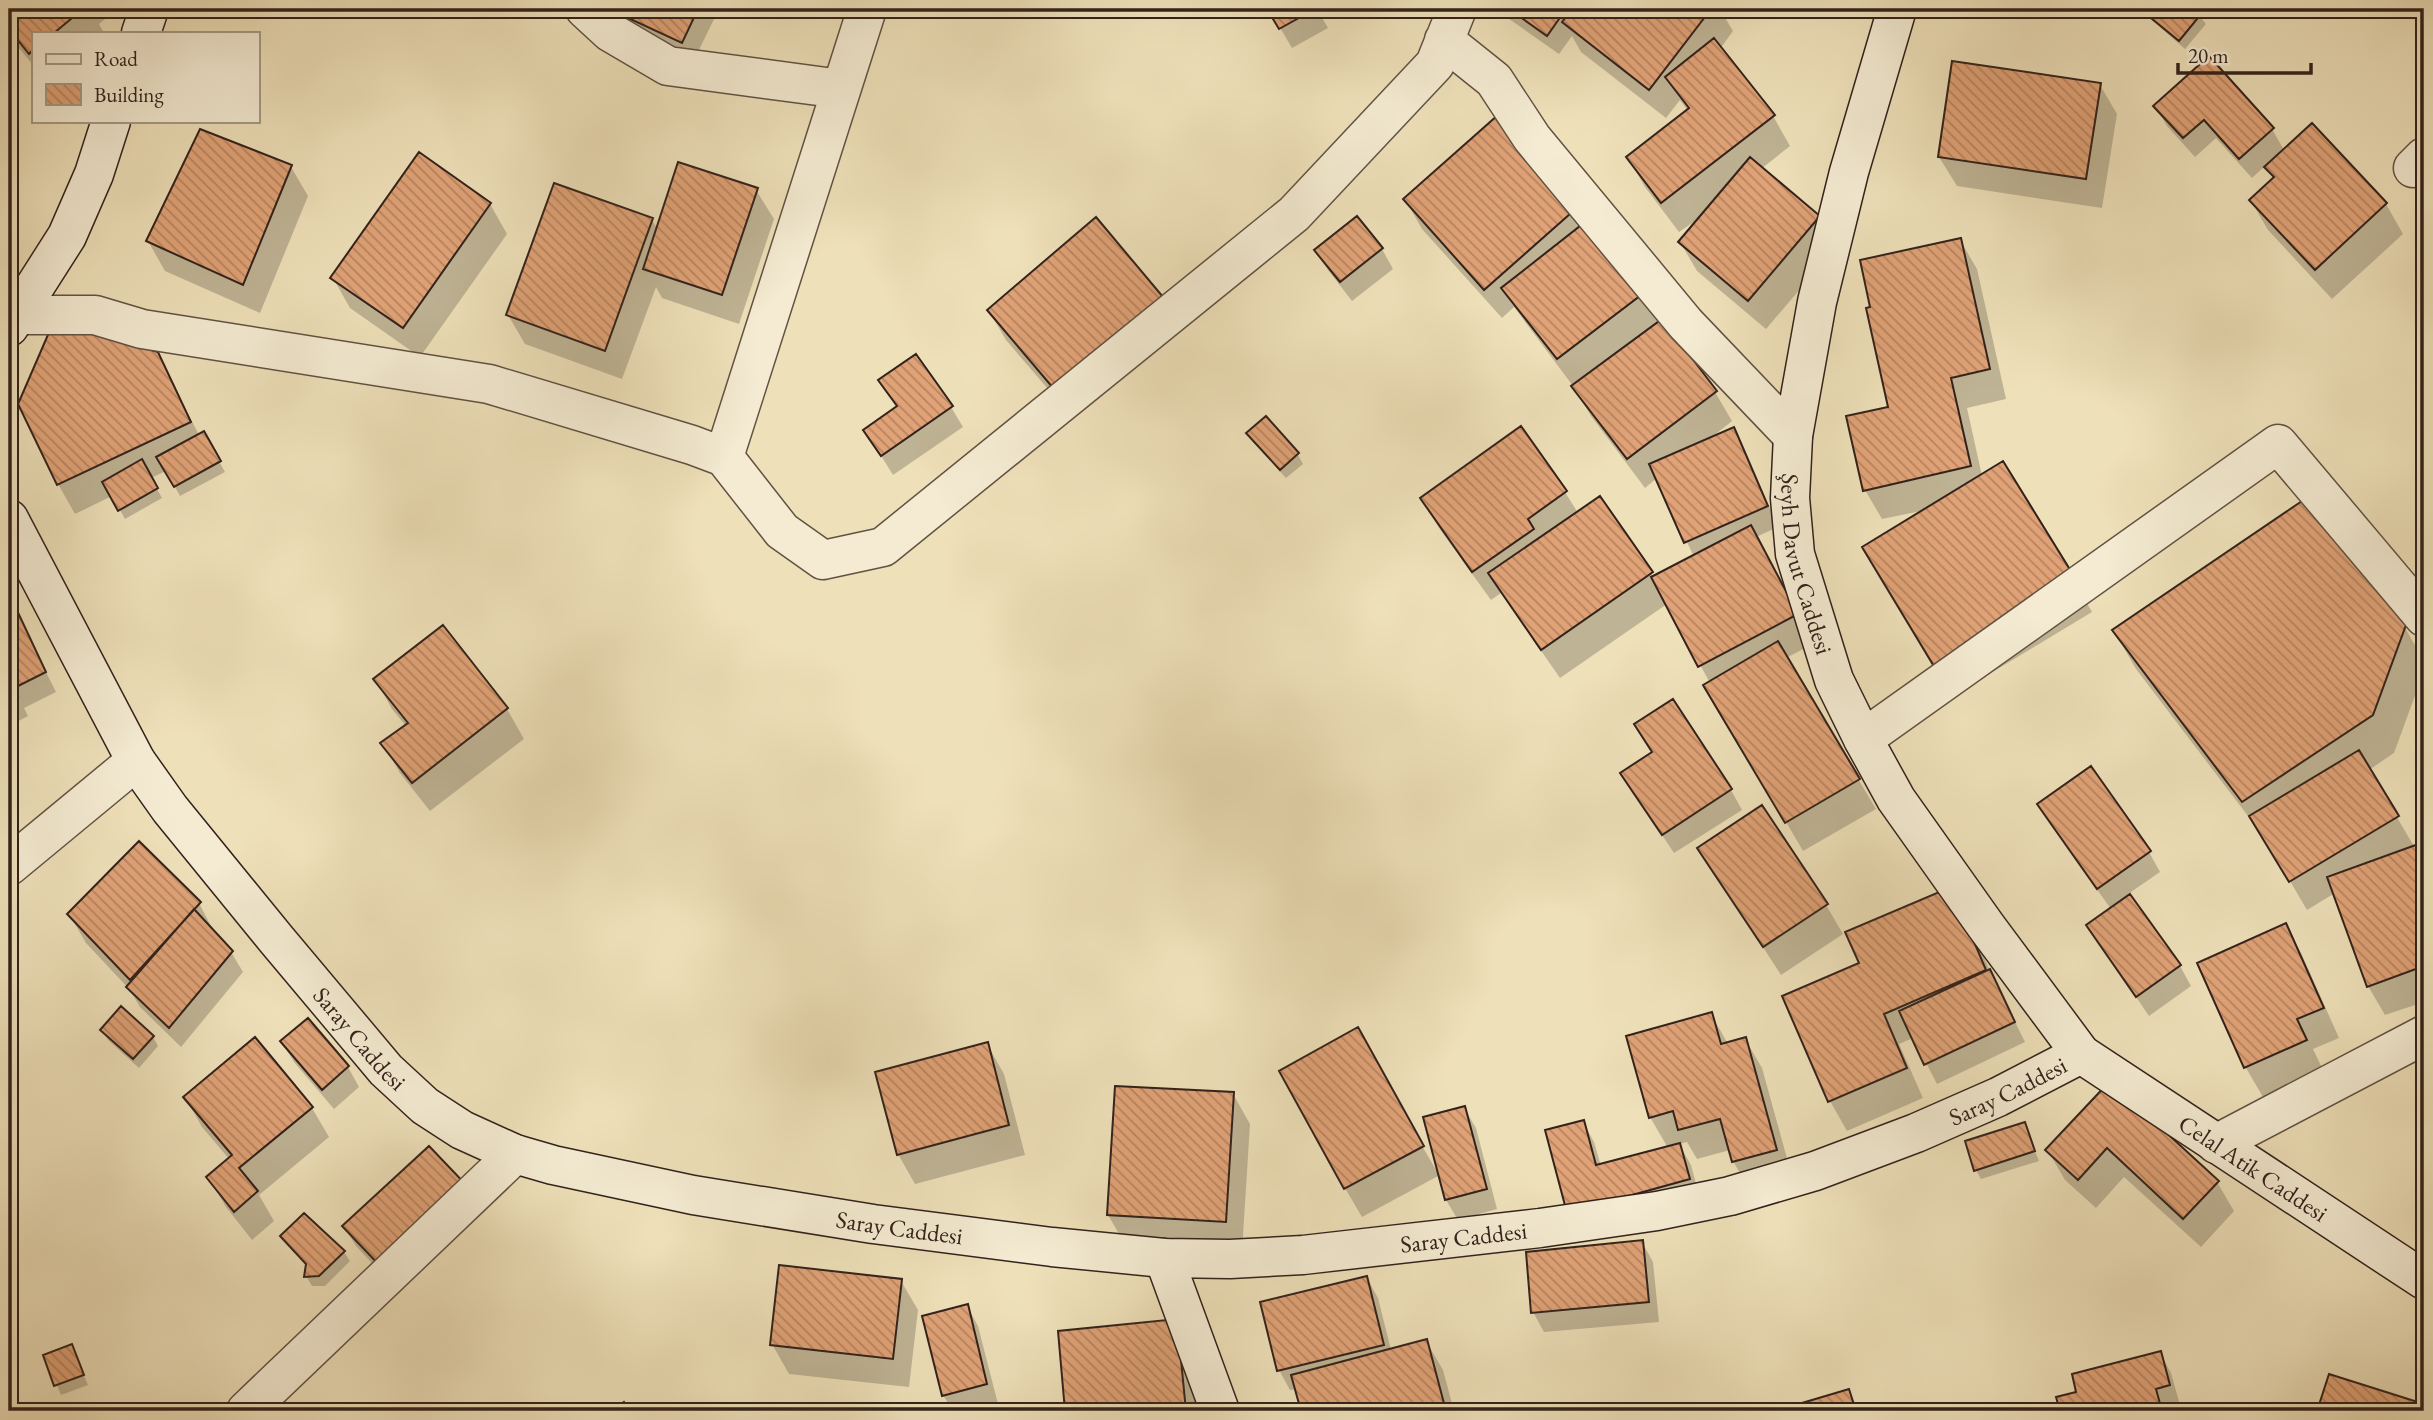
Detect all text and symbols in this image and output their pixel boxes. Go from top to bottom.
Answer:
legend [32,32,259,122]
scale bar [2178,32,2310,76]
text: 20 m [2188,42,2229,69]
text: Road [94,45,138,72]
text: Building [94,81,164,108]
street label: Şeyh Davut Caddesi [1774,473,1841,658]
street label: Saray Caddesi [307,980,413,1097]
street label: Saray Caddesi [1944,1049,2072,1132]
street label: Celal Atik Caddesi [2173,1107,2334,1228]
street label: Saray Caddesi [834,1203,965,1251]
street label: Saray Caddesi [1398,1214,1529,1259]

